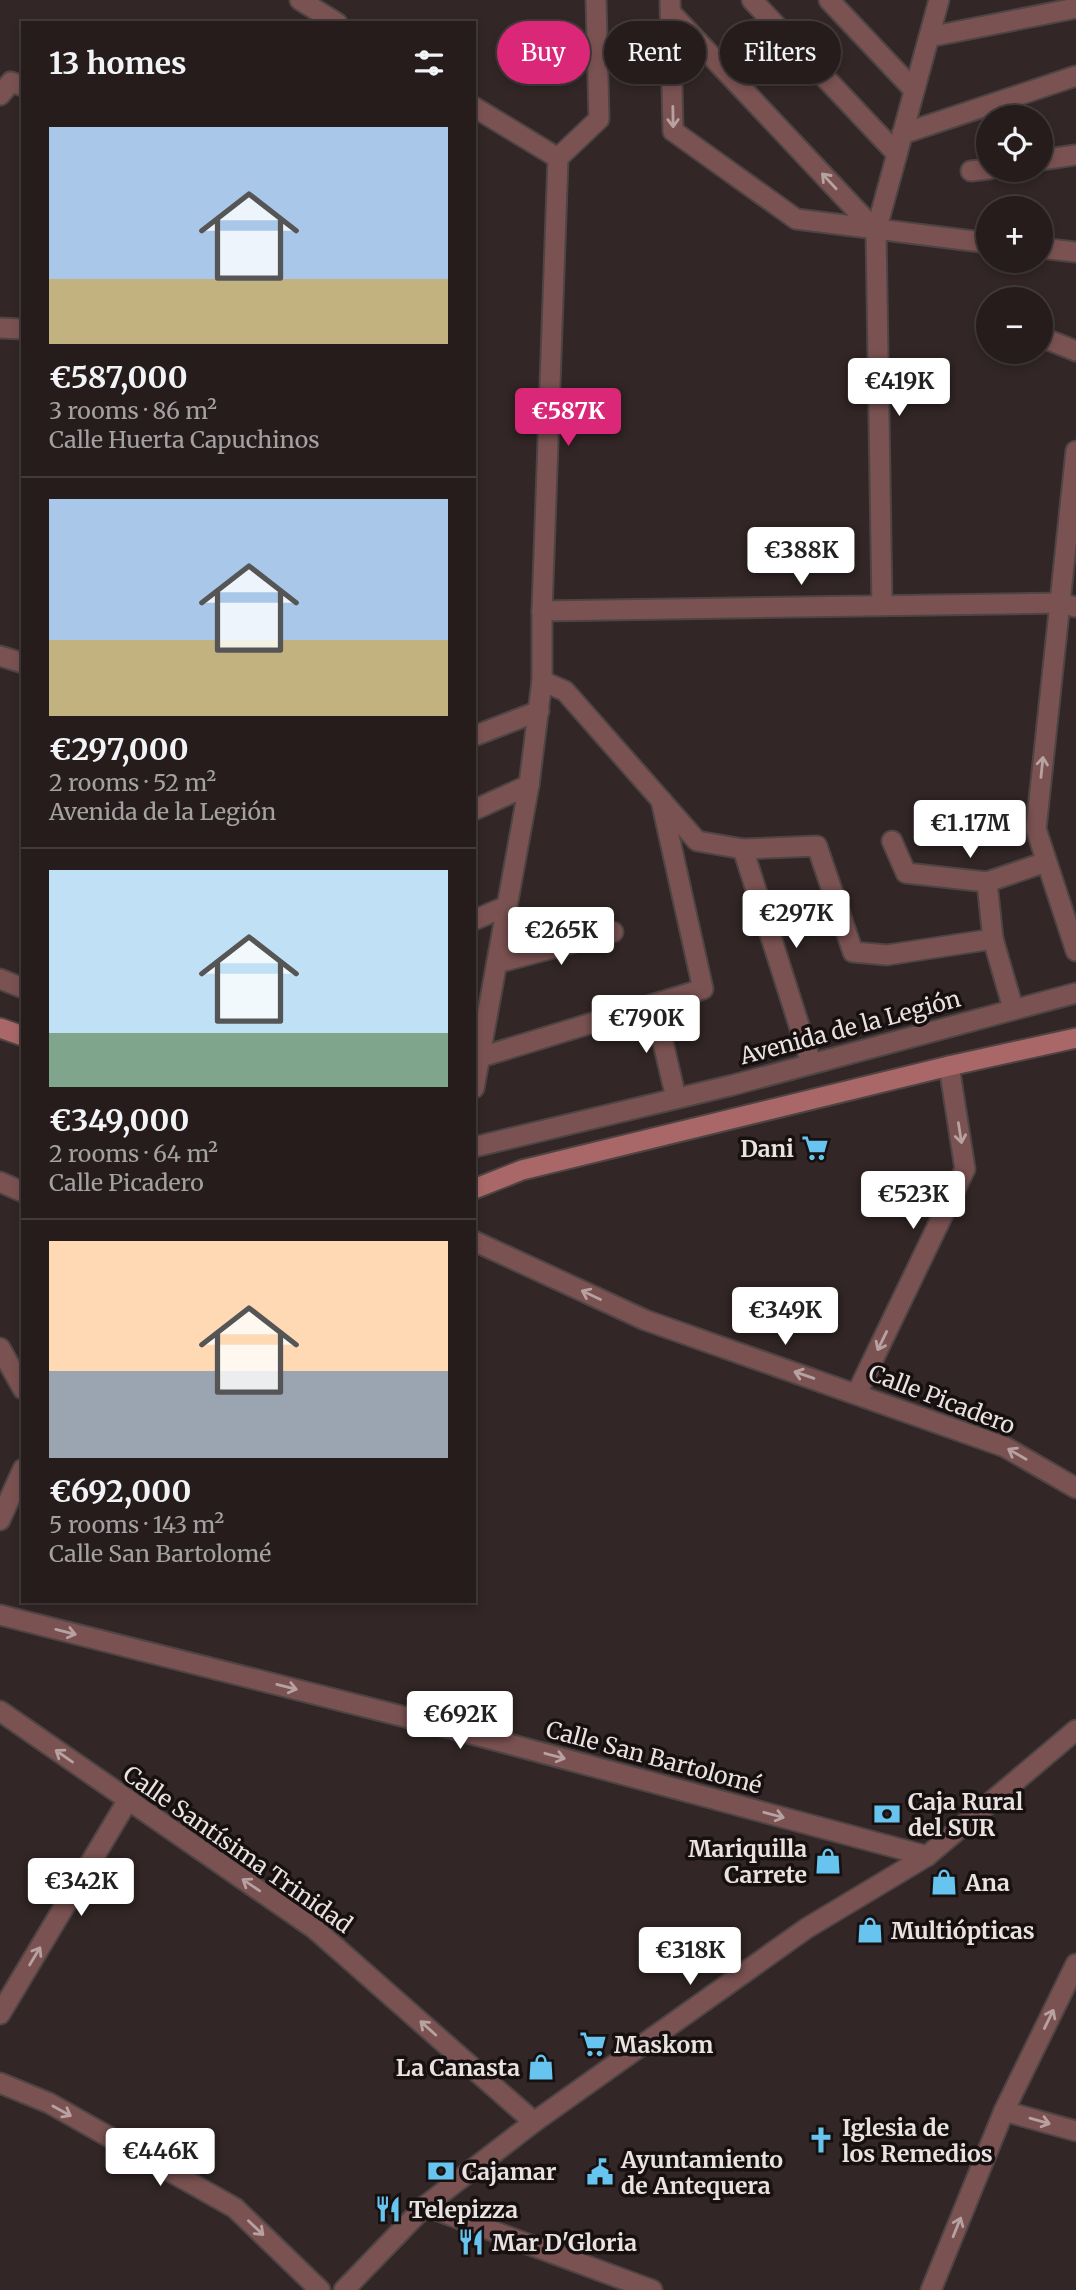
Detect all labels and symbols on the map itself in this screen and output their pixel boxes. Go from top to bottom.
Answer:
one-way arrow [666,105,680,128]
one-way arrow [820,173,837,190]
pin: €419K [850,358,948,418]
pin: €587K [519,388,617,448]
pin: €388K [752,528,850,587]
one-way arrow [1036,757,1049,779]
pin: €1.17M [913,800,1027,860]
pin: €297K [747,890,845,950]
pin: €265K [512,908,610,967]
street label: Avenida de la Legión [736,984,963,1071]
pin: €790K [597,996,695,1055]
one-way arrow [954,1121,967,1144]
supermarket icon: Dani [800,1133,830,1163]
place label: Dani [740,1134,794,1163]
pin: €523K [864,1172,962,1231]
one-way arrow [581,1288,602,1301]
pin: €349K [736,1288,834,1347]
one-way arrow [875,1330,889,1351]
street label: Calle Picadero [865,1358,1019,1440]
one-way arrow [793,1368,815,1380]
one-way arrow [1007,1447,1027,1461]
one-way arrow [54,1626,77,1639]
one-way arrow [275,1681,298,1694]
pin: €692K [411,1692,509,1751]
street label: Calle San Bartolomé [543,1714,765,1800]
one-way arrow [55,1748,74,1763]
one-way arrow [543,1750,566,1763]
street label: Calle Santísima Trinidad [118,1759,358,1939]
place label: Caja Rural del SUR [908,1787,1024,1842]
bank icon: Caja Rural del SUR [872,1799,902,1829]
one-way arrow [763,1809,785,1822]
place label: Mariquilla Carrete [688,1834,807,1889]
shop icon: Mariquilla Carrete [813,1846,843,1876]
pin: €342K [32,1858,130,1918]
shop icon: Ana [929,1867,959,1897]
place label: Ana [964,1868,1010,1897]
one-way arrow [242,1878,261,1892]
shop icon: Multiópticas [855,1915,885,1945]
place label: Multiópticas [891,1916,1035,1945]
pin: €318K [641,1927,739,1987]
one-way arrow [28,1946,42,1966]
one-way arrow [1042,2009,1056,2030]
one-way arrow [419,2020,437,2036]
supermarket icon: Maskom [578,2029,608,2059]
place label: Maskom [614,2030,713,2059]
shop icon: La Canasta [526,2052,556,2082]
place label: La Canasta [396,2053,520,2082]
one-way arrow [52,2104,72,2118]
place label: Iglesia de los Remedios [842,2113,993,2168]
one-way arrow [1029,2115,1051,2128]
church icon: Iglesia de los Remedios [806,2125,836,2155]
pin: €446K [111,2128,209,2188]
place label: Ayuntamiento de Antequera [620,2145,783,2200]
bank icon: Cajamar [426,2156,456,2186]
place label: Cajamar [462,2157,557,2186]
public building icon: Ayuntamiento de Antequera [585,2157,615,2187]
restaurant icon: Telepizza [373,2194,403,2224]
place label: Telepizza [409,2195,518,2224]
one-way arrow [951,2216,964,2238]
one-way arrow [247,2220,264,2237]
restaurant icon: Mar D'Gloria [456,2227,486,2257]
place label: Mar D'Gloria [492,2228,637,2257]

